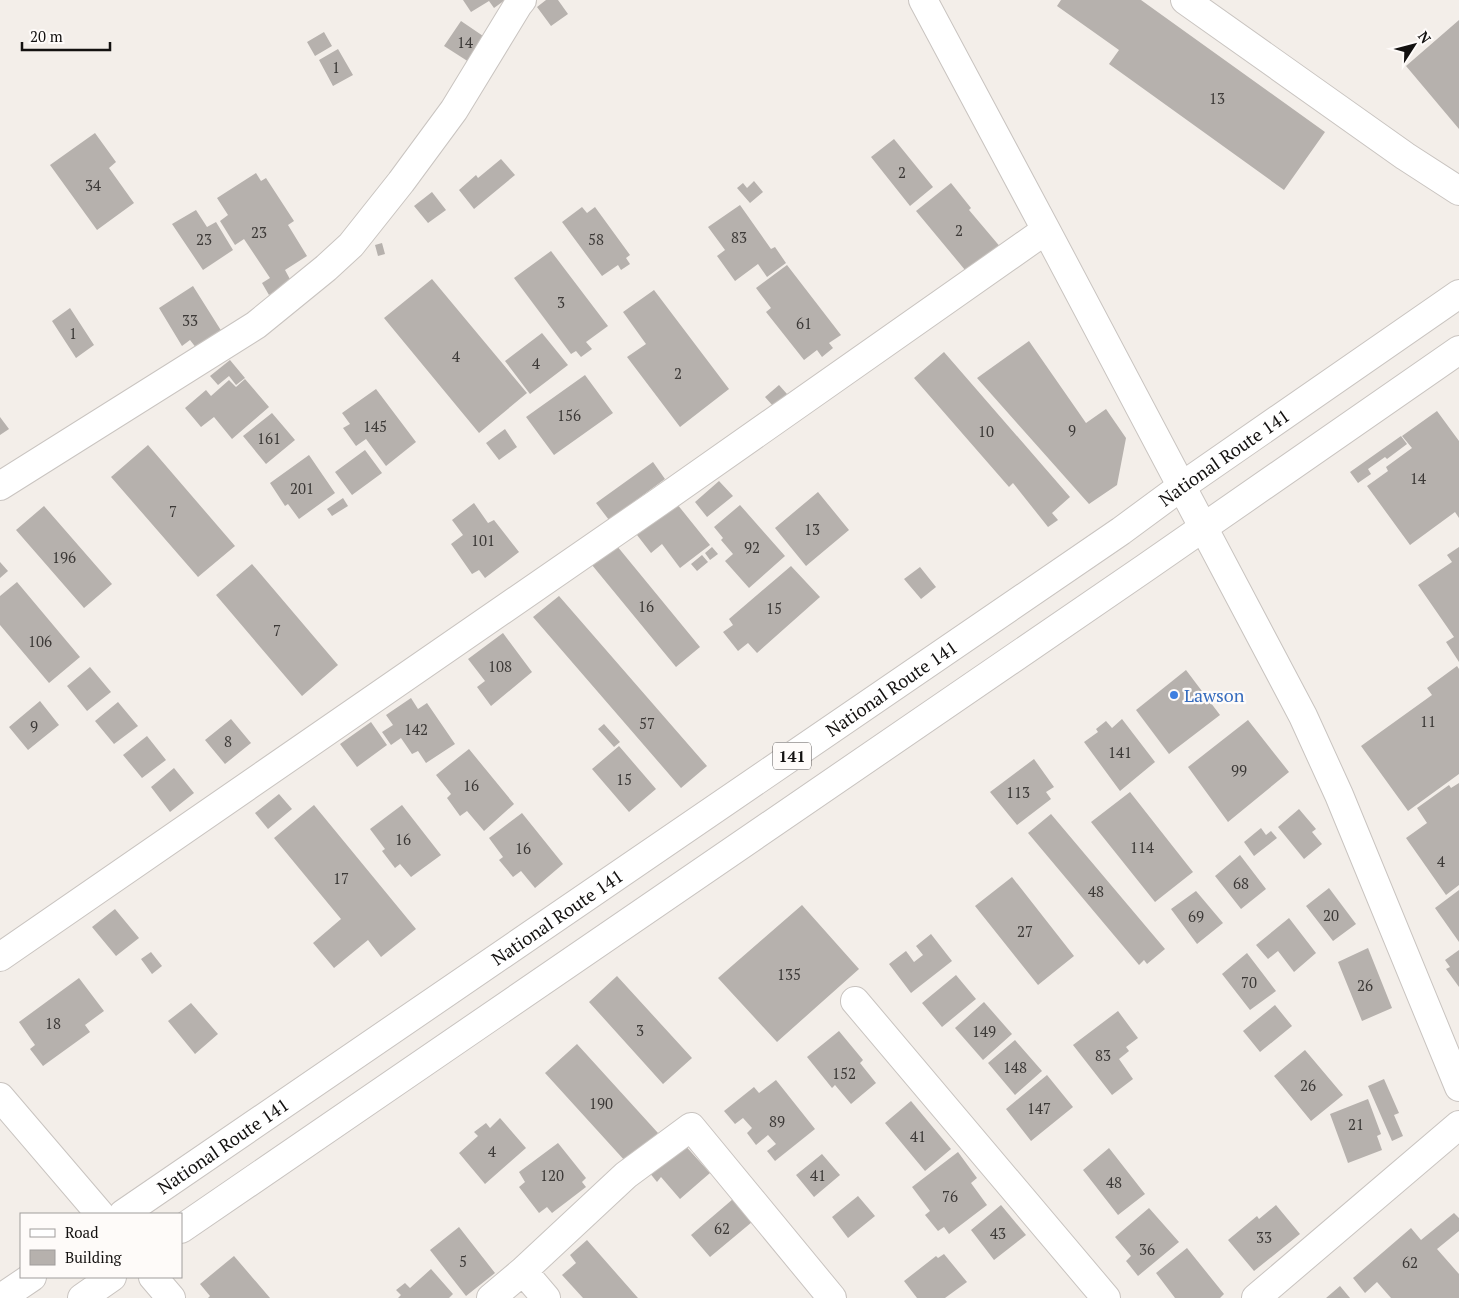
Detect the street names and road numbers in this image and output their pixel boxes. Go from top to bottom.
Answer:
street label: National Route 141 [1154,403,1294,511]
street label: National Route 141 [821,635,962,742]
road number: 141 [773,742,811,769]
street label: National Route 141 [487,863,628,970]
street label: National Route 141 [152,1092,293,1199]

